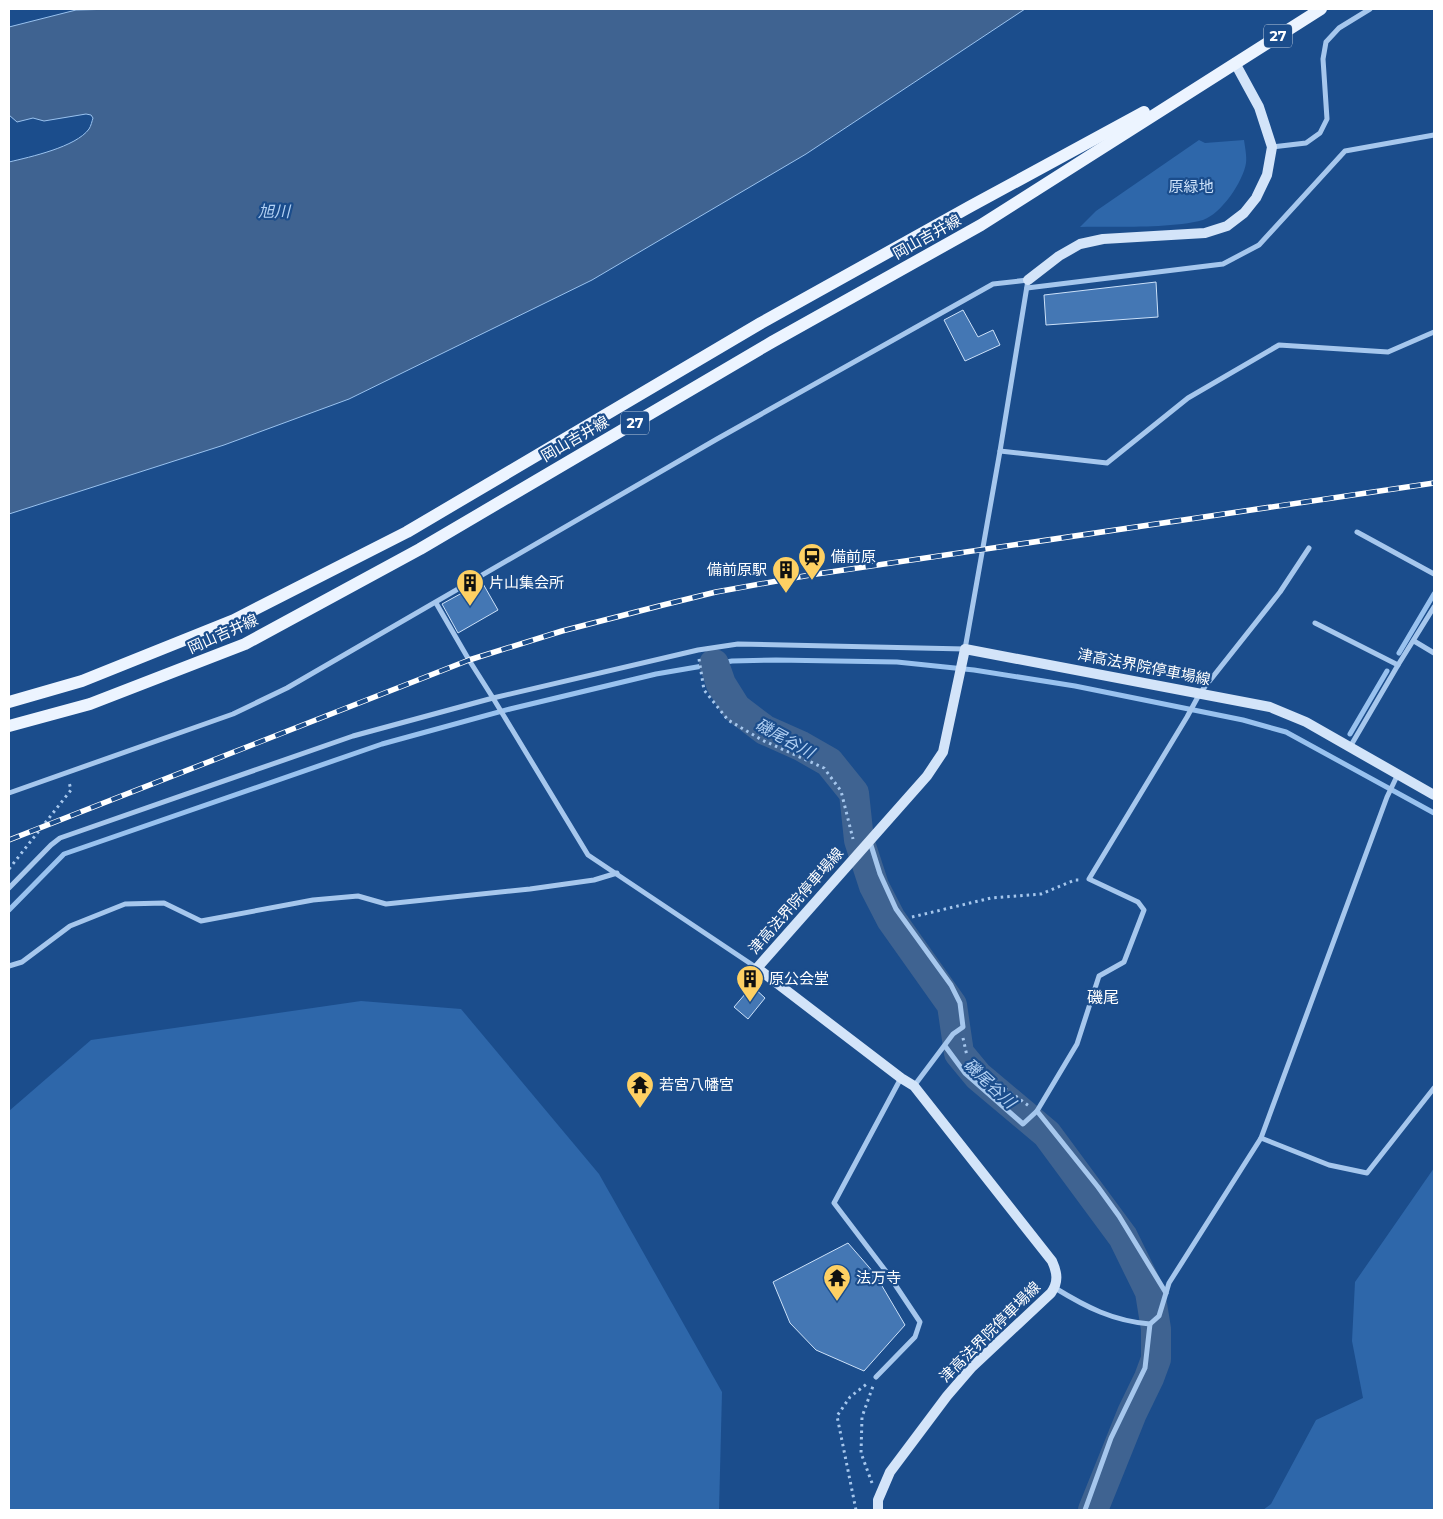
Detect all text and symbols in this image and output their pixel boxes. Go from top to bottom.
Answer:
road number: 27 [1264,24,1292,48]
park label: 原緑地 [1168,177,1214,196]
water label: 旭川 [258,202,292,221]
street label: 岡山吉井線 [889,210,964,263]
street label: 岡山吉井線 [538,412,612,466]
road number: 27 [621,412,649,434]
station icon: 備前原 [797,542,827,581]
place label: 備前原 [831,547,876,566]
building icon: 備前原駅 [771,555,801,594]
place label: 備前原駅 [707,560,767,579]
building icon: 片山集会所 [455,568,485,607]
place label: 片山集会所 [489,573,564,592]
street label: 岡山吉井線 [185,610,261,657]
street label: 津高法界院停車場線 [1076,644,1212,689]
water label: 磯尾谷川 [752,715,819,763]
street label: 津高法界院停車場線 [744,843,847,958]
building icon: 原公会堂 [735,964,765,1003]
place label: 原公会堂 [769,969,829,988]
district label: 磯尾 [1087,988,1119,1007]
water label: 磯尾谷川 [960,1055,1021,1113]
temple icon: 若宮八幡宮 [625,1070,655,1109]
place label: 若宮八幡宮 [659,1075,734,1094]
temple icon: 法万寺 [822,1263,852,1302]
place label: 法万寺 [856,1268,901,1287]
street label: 津高法界院停車場線 [935,1277,1044,1386]

